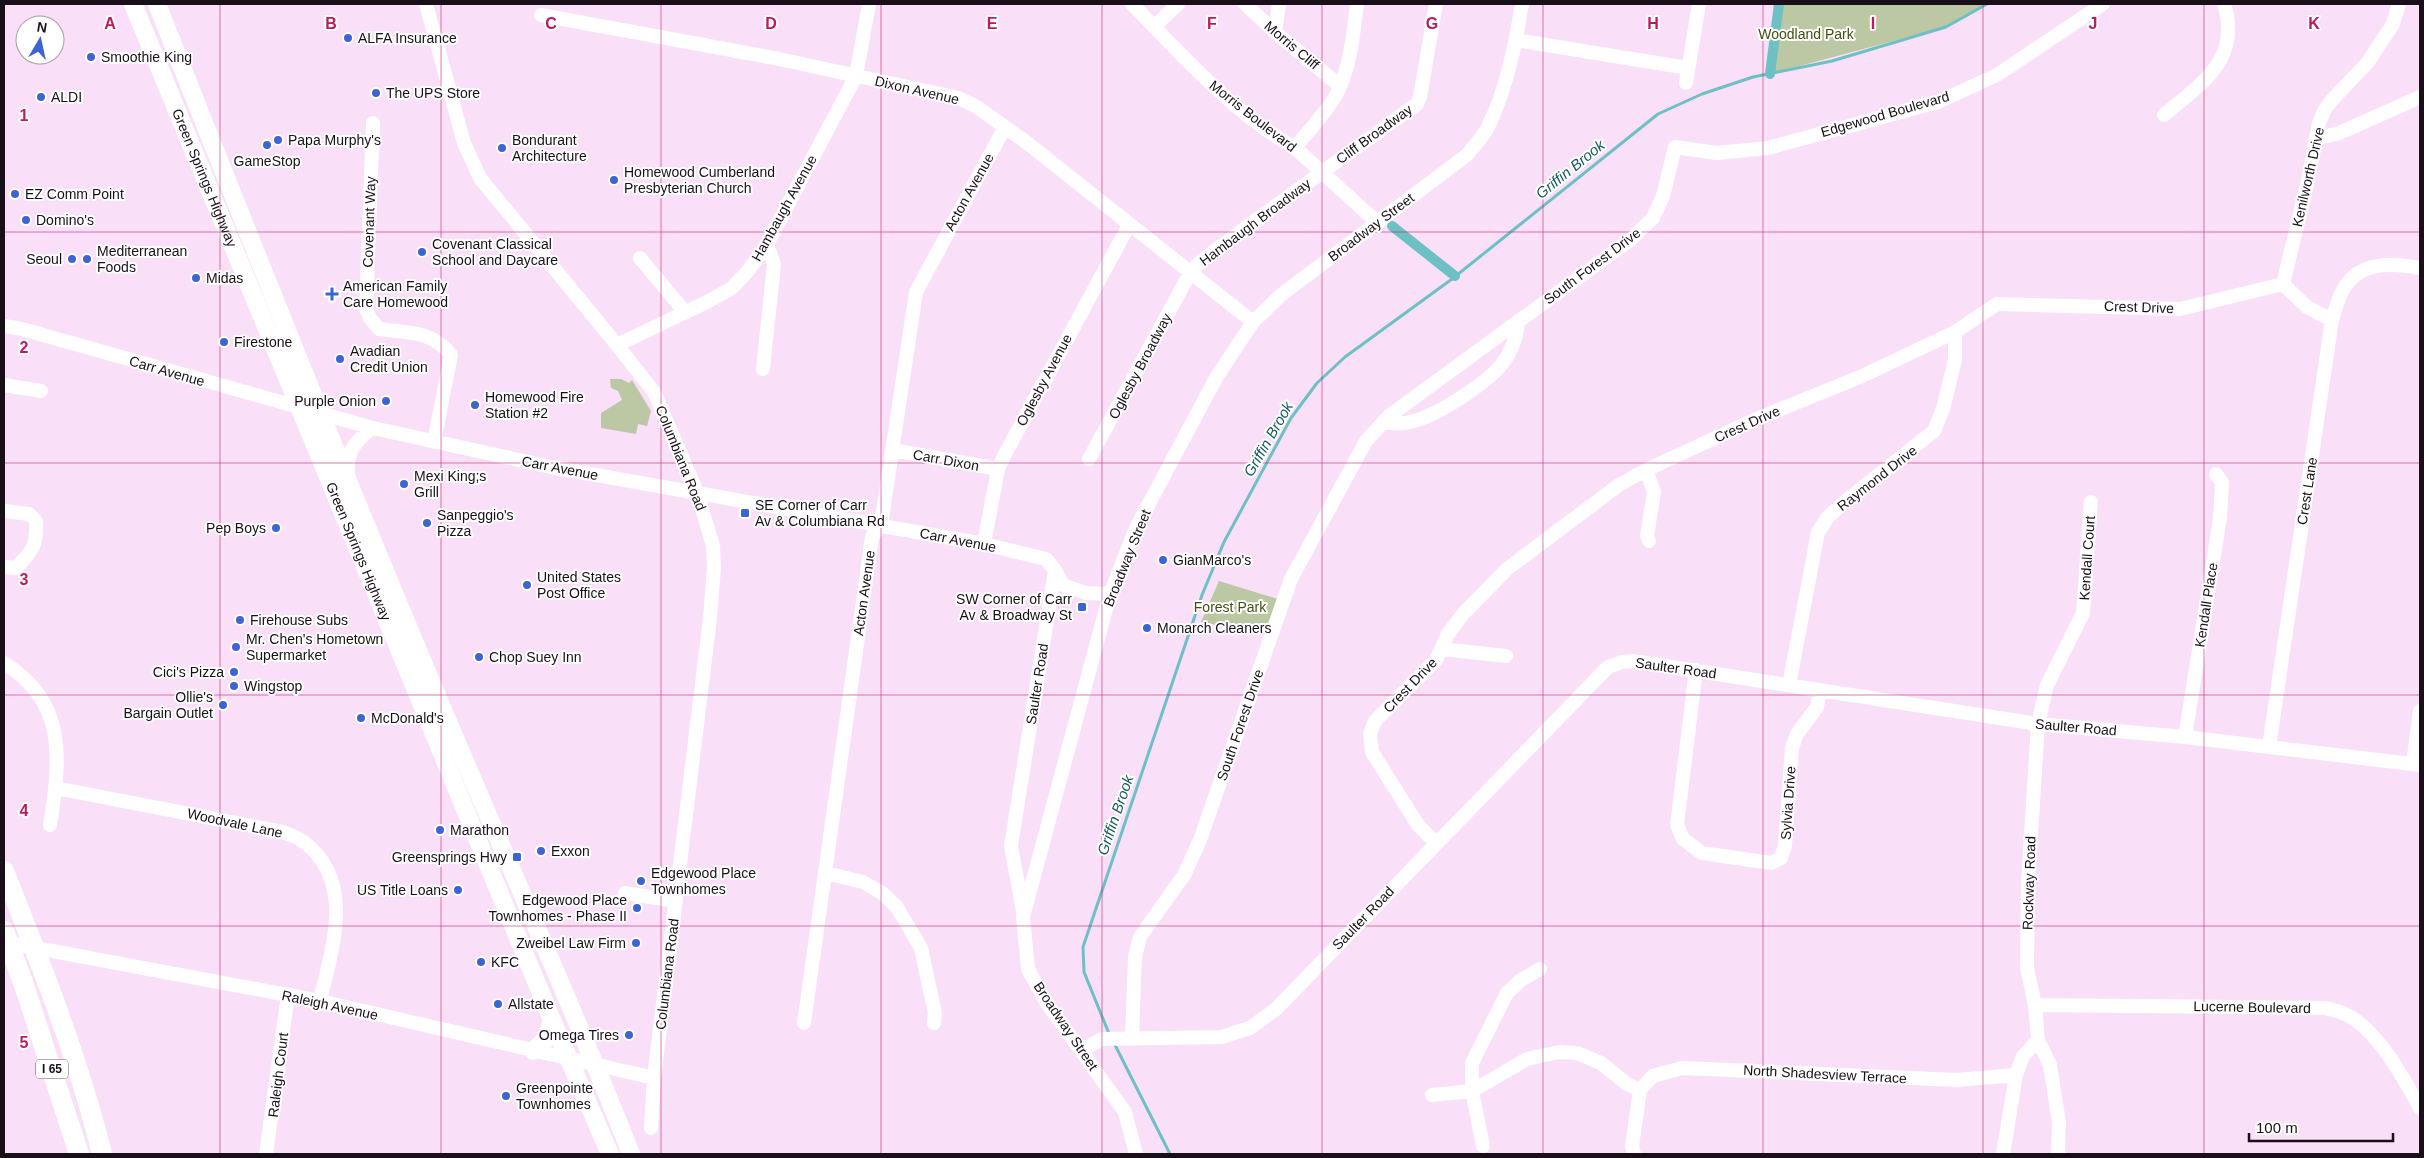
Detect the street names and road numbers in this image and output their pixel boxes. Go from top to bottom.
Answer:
street label: Morris Cliff [1261,17,1323,73]
street label: Dixon Avenue [873,73,961,108]
street label: Morris Boulevard [1206,77,1300,155]
street label: Edgewood Boulevard [1819,88,1951,140]
street label: Cliff Broadway [1333,101,1415,167]
street label: Green Springs Highway [169,106,240,249]
street label: Kenilworth Drive [2289,125,2327,228]
street label: Acton Avenue [941,150,997,234]
street label: Hambaugh Avenue [748,152,820,264]
street label: Hambaugh Broadway [1196,175,1314,269]
street label: Covenant Way [359,176,379,268]
street label: Broadway Street [1325,189,1417,265]
street label: South Forest Drive [1541,224,1644,308]
street label: Crest Drive [2104,298,2174,316]
street label: Oglesby Broadway [1105,310,1175,422]
street label: Oglesby Avenue [1013,331,1075,429]
street label: Carr Avenue [128,353,207,389]
street label: Crest Drive [1712,402,1782,446]
street label: Columbiana Road [653,403,709,513]
street label: Raymond Drive [1834,442,1920,514]
street label: Carr Dixon [912,446,980,474]
street label: Carr Avenue [520,453,600,483]
street label: Crest Lane [2294,456,2320,526]
street label: Green Springs Highway [323,480,394,623]
street label: Broadway Street [1100,507,1154,609]
street label: Kendall Court [2076,515,2098,601]
street label: Carr Avenue [918,525,998,555]
street label: Acton Avenue [850,549,878,637]
street label: Kendall Place [2191,561,2221,649]
street label: Saulter Road [1023,642,1051,726]
street label: Crest Drive [1380,654,1440,716]
street label: Saulter Road [1634,654,1718,682]
street label: South Forest Drive [1213,667,1267,783]
street label: Saulter Road [2035,715,2117,739]
street label: Sylvia Drive [1777,765,1799,840]
street label: Woodvale Lane [186,805,284,841]
street label: Rockway Road [2019,836,2039,930]
street label: Saulter Road [1329,883,1397,953]
street label: Columbiana Road [652,917,682,1031]
street label: Broadway Street [1030,979,1102,1073]
street label: Raleigh Avenue [280,987,380,1023]
street label: Lucerne Boulevard [2193,998,2311,1016]
street label: Raleigh Court [265,1031,291,1118]
road number: I 65 [36,1060,68,1078]
street label: North Shadesview Terrace [1743,1062,1907,1086]

